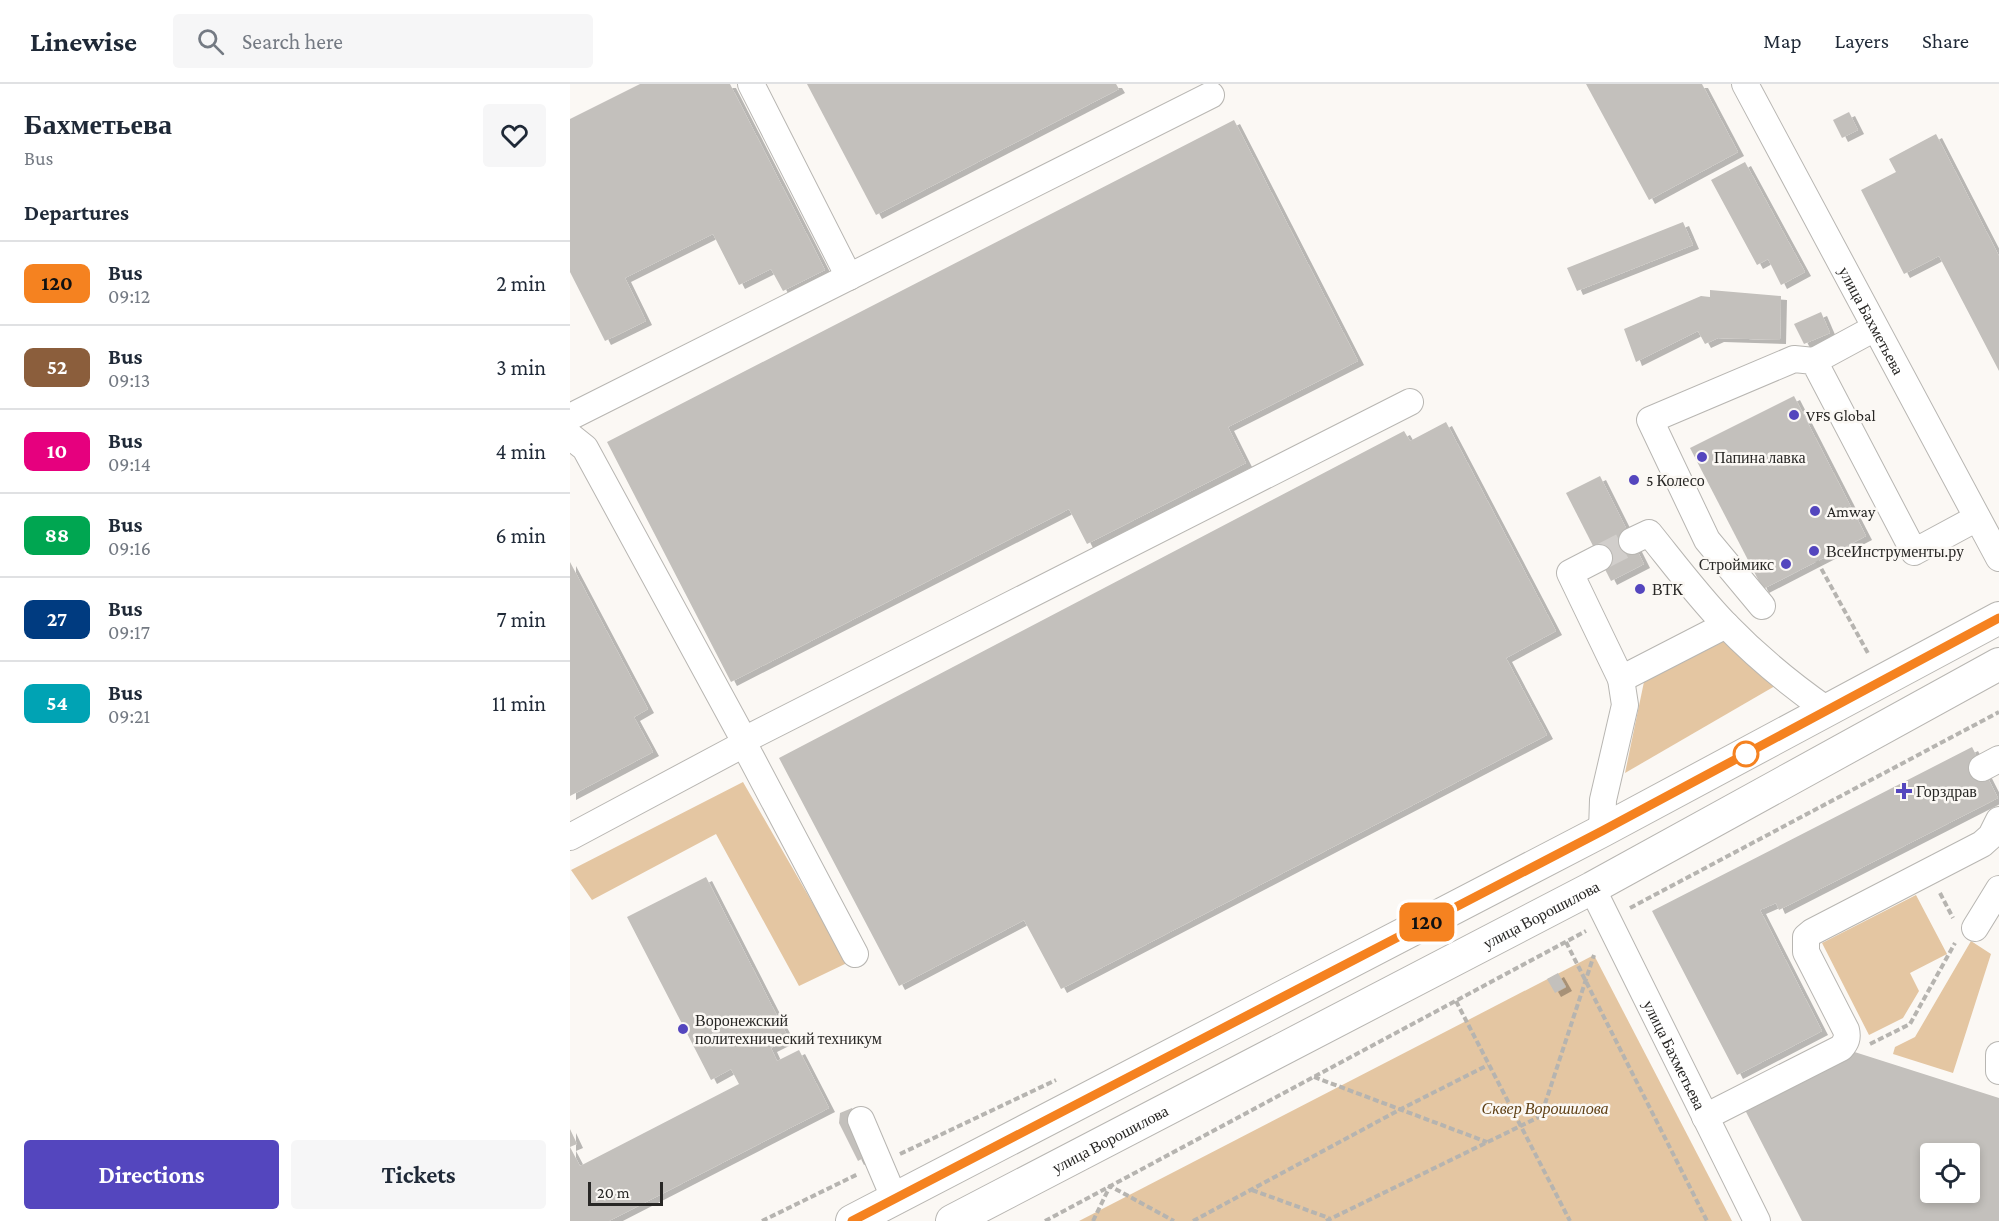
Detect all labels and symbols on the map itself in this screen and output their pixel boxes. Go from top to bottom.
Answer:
street label: улица Бахметьева [1835,263,1907,377]
place label: VFS Global [1806,407,1876,424]
marker: VFS Global [1787,408,1801,422]
place label: Папина лавка [1714,449,1806,466]
marker: Папина лавка [1695,450,1709,464]
place label: 5 Колесо [1646,472,1705,489]
marker: 5 Колесо [1627,473,1641,487]
place label: Amway [1827,503,1876,521]
marker: Amway [1808,504,1822,518]
place label: ВсеИнструменты.ру [1826,543,1964,561]
marker: ВсеИнструменты.ру [1807,544,1821,558]
place label: Строймикс [1699,556,1774,574]
marker: Строймикс [1779,557,1793,571]
place label: ВТК [1652,581,1683,598]
marker: ВТК [1633,582,1647,596]
unlabelled marker [1733,741,1759,767]
place label: Горздрав [1916,783,1977,801]
marker: Горздрав [1897,784,1911,798]
street label: улица Ворошилова [1480,877,1602,953]
line badge: 120 [1392,902,1462,942]
street label: улица Бахметьева [1639,997,1709,1112]
place label: Воронежский политехнический техникум [695,1012,882,1048]
marker: Воронежский политехнический техникум [676,1022,690,1036]
park label: Сквер Ворошилова [1481,1100,1609,1118]
street label: улица Ворошилова [1049,1102,1171,1177]
scale bar [588,1179,663,1206]

